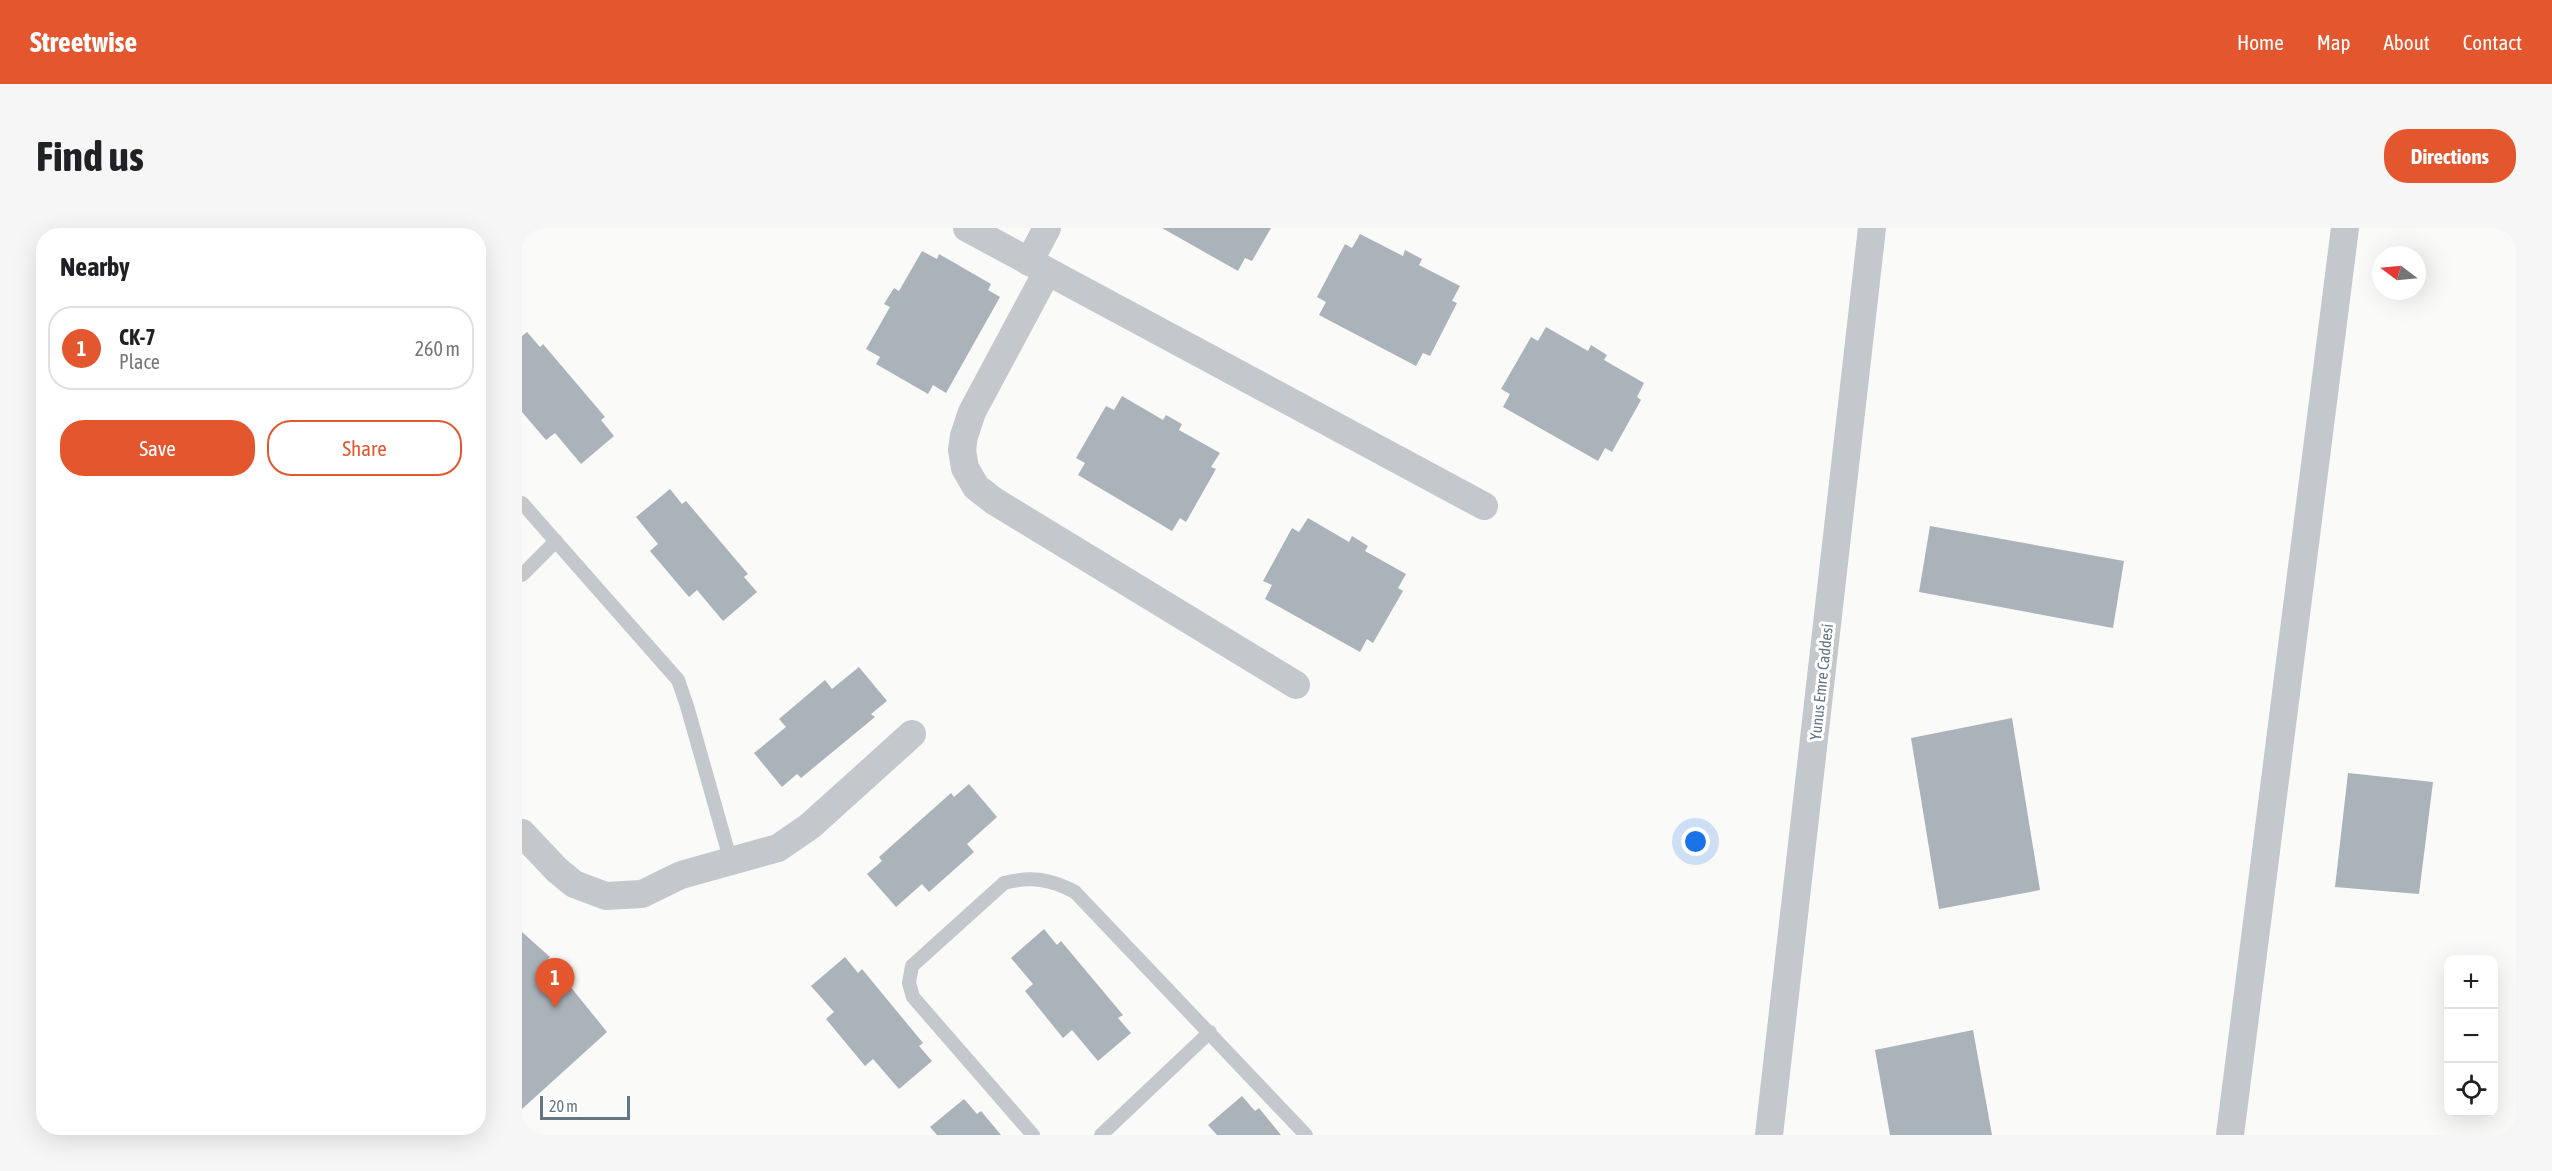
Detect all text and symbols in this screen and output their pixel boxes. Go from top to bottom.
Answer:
text: Streetwise [30,26,137,58]
text: Home [2237,30,2284,54]
text: Map [2317,30,2351,54]
text: About [2384,30,2430,54]
text: Contact [2463,30,2522,54]
button: Directions [2384,129,2516,183]
text: Find us [36,132,144,180]
north arrow [2372,246,2426,300]
text: Nearby [60,252,130,282]
text: CK-7 [119,324,156,350]
text: 1 [77,337,86,360]
text: 260 m [415,337,460,360]
text: Place [119,350,160,373]
button: Save [60,420,255,476]
button: Share [267,420,462,476]
street label: Yunus Emre Caddesi [1806,623,1836,741]
your location [1681,827,1710,856]
map controls [2444,955,2498,1117]
button: + [2444,955,2498,1009]
pin: 1 [536,958,574,1008]
button: − [2444,1009,2498,1063]
button: locate [2444,1063,2498,1117]
scale bar [540,1093,630,1120]
text: 20 m [549,1097,578,1115]

